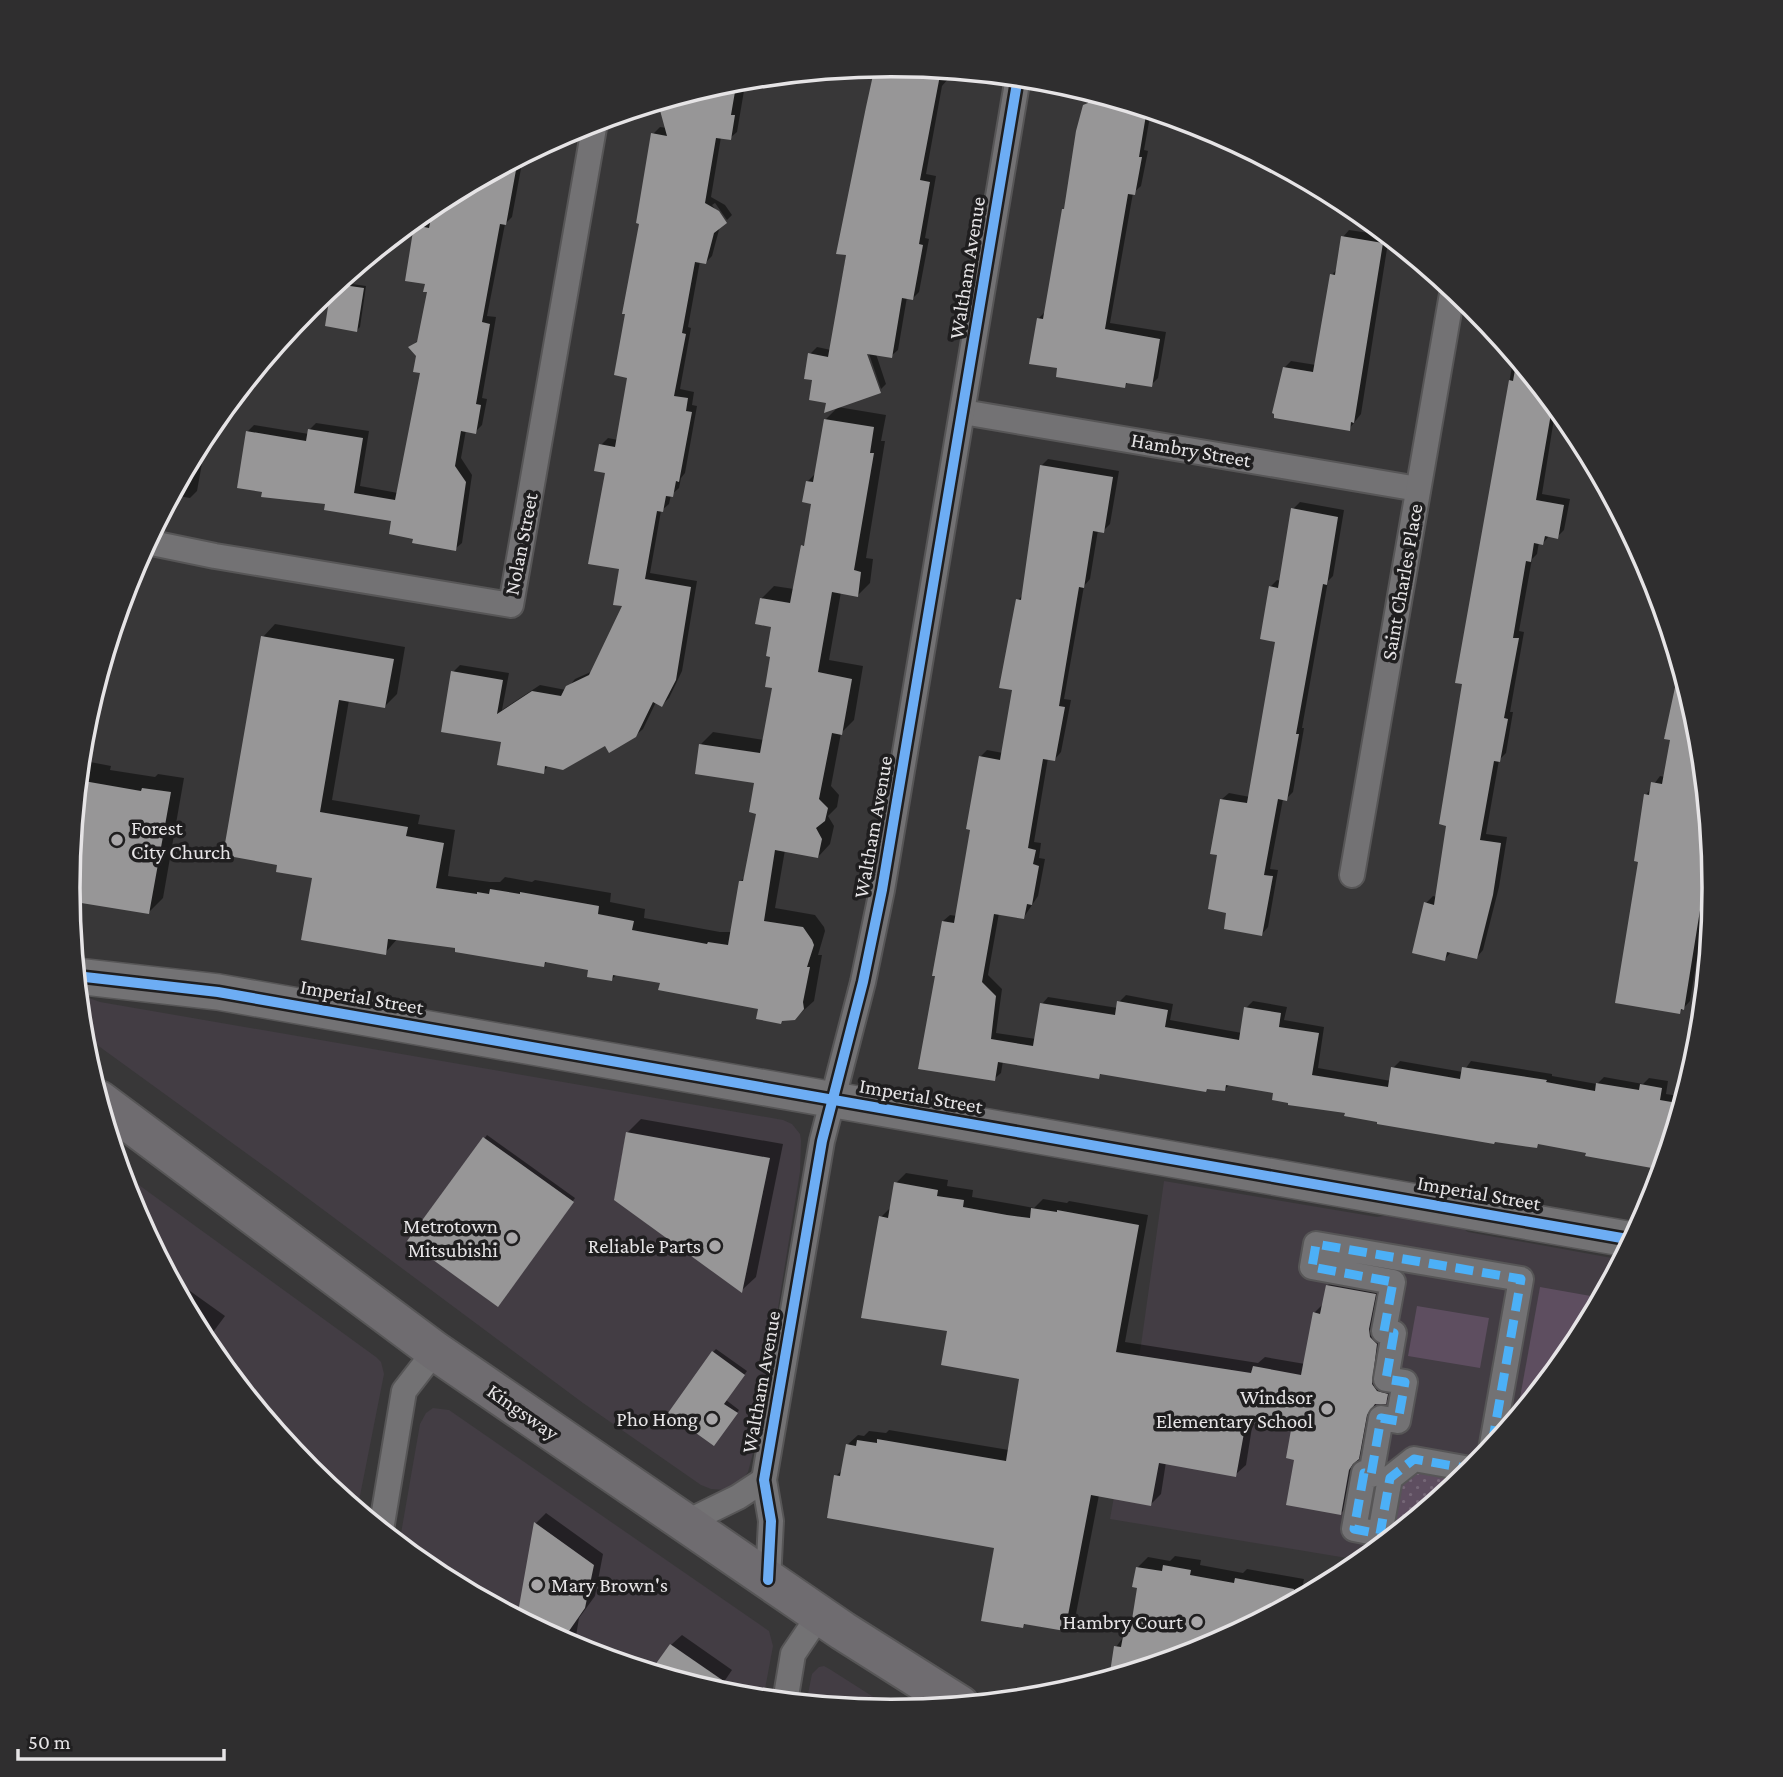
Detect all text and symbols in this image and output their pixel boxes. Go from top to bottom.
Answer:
street label: Waltham Avenue [944,195,990,341]
street label: Hambry Street [1129,428,1254,473]
street label: Nolan Street [499,490,543,597]
street label: Saint Charles Place [1376,502,1428,662]
street label: Waltham Avenue [849,754,897,900]
place label: Forest City Church [131,816,231,864]
marker: Forest City Church [109,832,125,848]
street label: Imperial Street [298,974,427,1020]
street label: Imperial Street [857,1073,986,1119]
street label: Imperial Street [1415,1170,1544,1216]
place label: Metrotown Mitsubishi [403,1214,499,1262]
marker: Metrotown Mitsubishi [504,1230,520,1246]
place label: Reliable Parts [588,1234,701,1258]
marker: Reliable Parts [707,1238,723,1254]
street label: Waltham Avenue [737,1309,785,1455]
street label: Kingsway [483,1379,564,1445]
place label: Windsor Elementary School [1156,1385,1314,1433]
marker: Windsor Elementary School [1319,1401,1335,1417]
place label: Pho Hong [616,1407,698,1431]
marker: Pho Hong [704,1411,720,1427]
place label: Mary Brown's [551,1573,668,1597]
marker: Mary Brown's [529,1577,545,1593]
place label: Hambry Court [1062,1610,1184,1634]
marker: Hambry Court [1189,1614,1205,1630]
scale bar [18,1718,224,1762]
text: 50 m [28,1730,71,1754]

